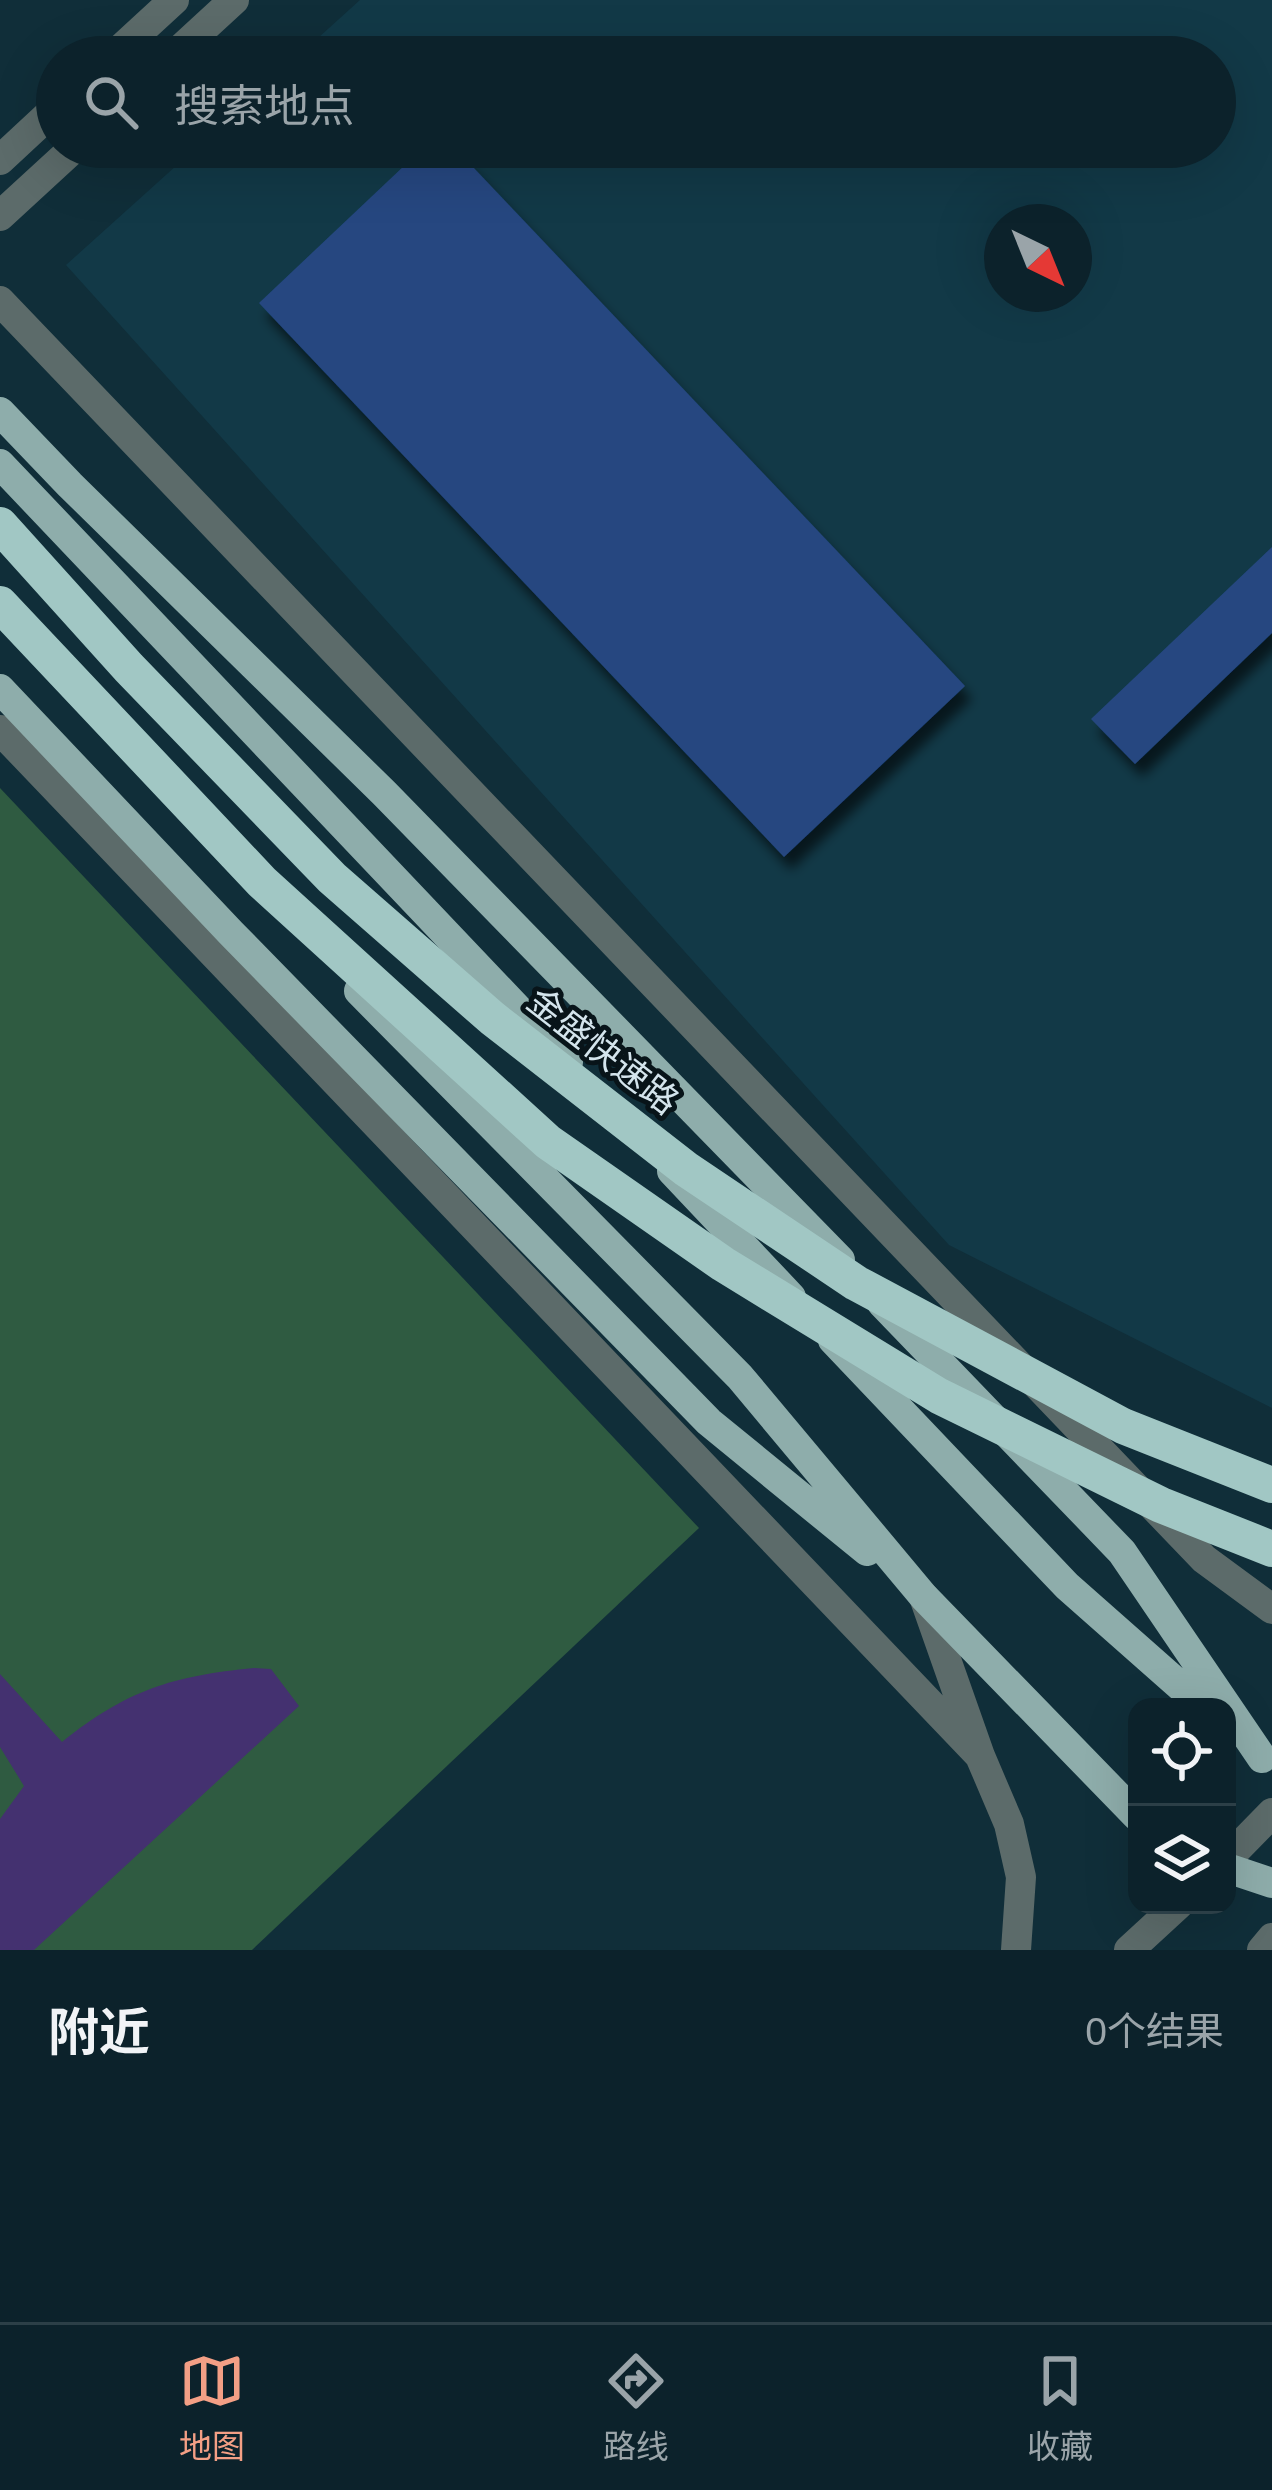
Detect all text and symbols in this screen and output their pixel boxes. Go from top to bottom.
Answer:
search box [36,36,1236,168]
icon: search [78,69,144,135]
text: 搜索地点 [174,81,354,132]
north arrow [984,204,1092,312]
street label: 金盛快速路 [519,979,687,1123]
map controls [1128,1698,1236,1914]
button: locate [1128,1698,1236,1806]
button: layers [1128,1806,1236,1914]
text: 附近 [48,2004,150,2061]
text: 0个结果 [1085,2010,1224,2053]
tab: 地图 [179,2348,245,2468]
tab: 路线 [603,2348,669,2468]
tab: 收藏 [1027,2348,1093,2468]

